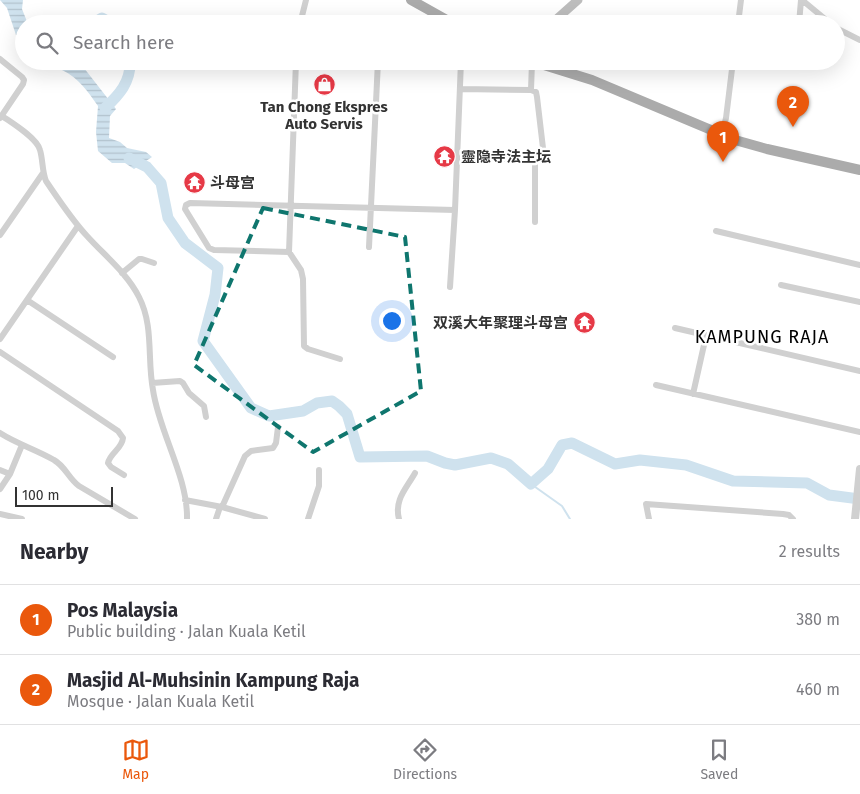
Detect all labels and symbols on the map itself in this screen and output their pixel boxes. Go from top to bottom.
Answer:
shop icon: Tan Chong Ekspres Auto Servis [312,72,336,96]
pin: 2 [777,86,809,127]
place label: Tan Chong Ekspres Auto Servis [260,98,388,133]
pin: 1 [707,121,739,162]
temple icon: 靈隐寺法主坛 [433,145,457,169]
place label: 靈隐寺法主坛 [461,148,551,166]
temple icon: 斗母宫 [182,171,206,195]
place label: 斗母宫 [210,174,255,192]
your location [379,308,405,334]
temple icon: 双溪大年聚理斗母宫 [572,311,596,335]
place label: 双溪大年聚理斗母宫 [433,314,568,332]
district label: KAMPUNG RAJA [695,326,829,348]
scale bar [15,484,112,507]

